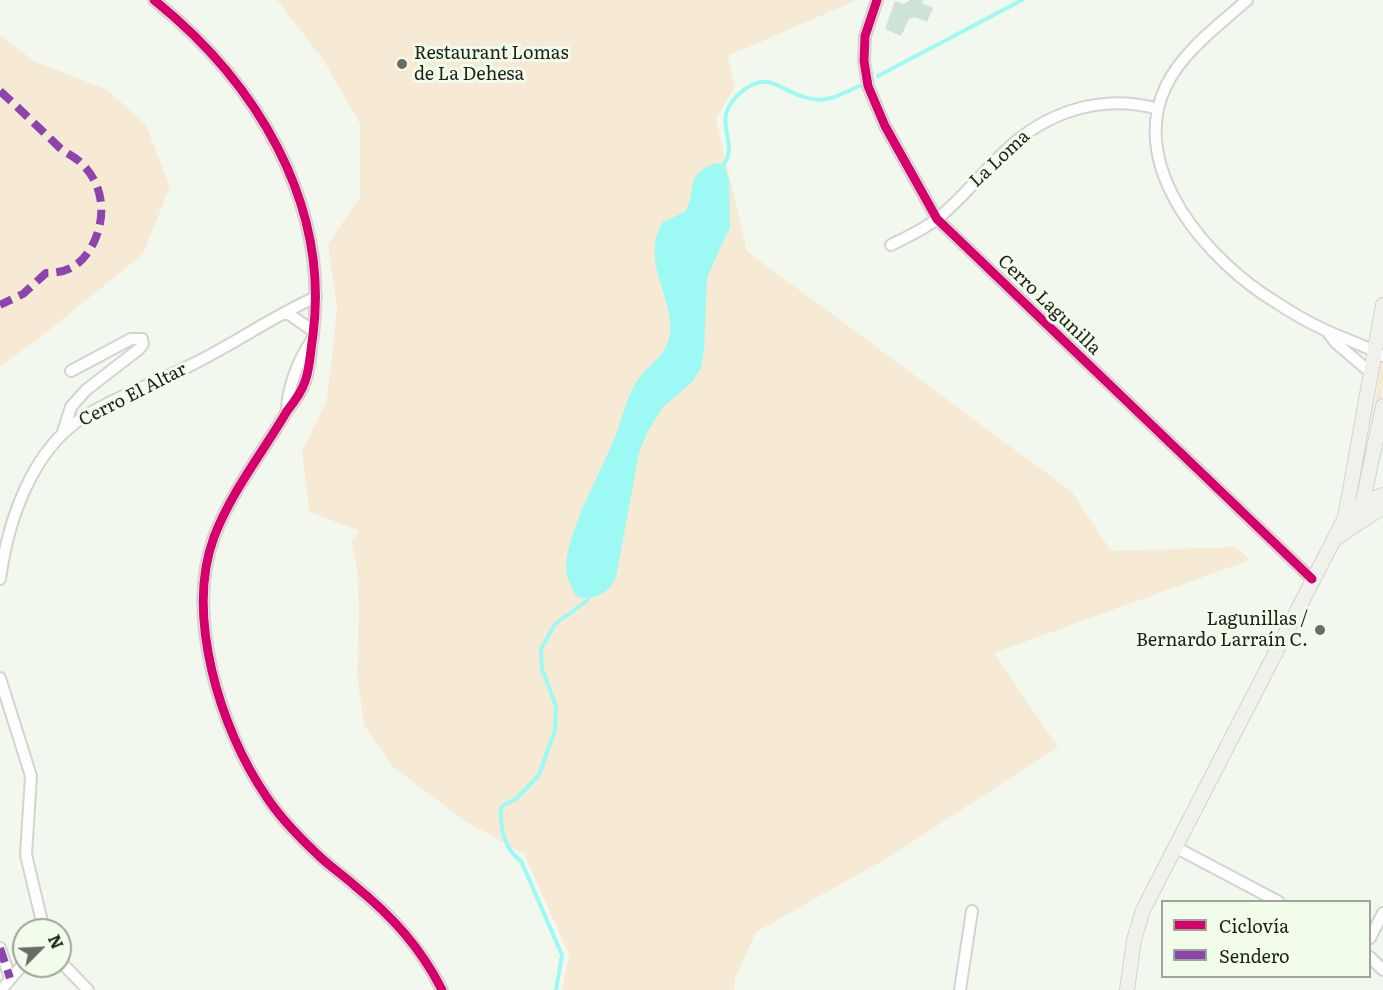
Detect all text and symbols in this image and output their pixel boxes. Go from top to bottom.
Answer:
place label: Restaurant Lomas de La Dehesa [414,43,569,86]
marker: Restaurant Lomas de La Dehesa [395,57,409,71]
street label: La Loma [966,126,1034,192]
street label: Cerro Lagunilla [993,250,1105,360]
street label: Cerro El Altar [76,359,190,431]
place label: Lagunillas / Bernardo Larraín C. [1136,609,1308,652]
marker: Lagunillas / Bernardo Larraín C. [1313,623,1327,637]
legend [1161,900,1371,978]
text: Ciclovía [1219,912,1289,939]
north arrow [12,918,72,978]
text: N [43,930,70,953]
text: Sendero [1219,942,1290,969]

